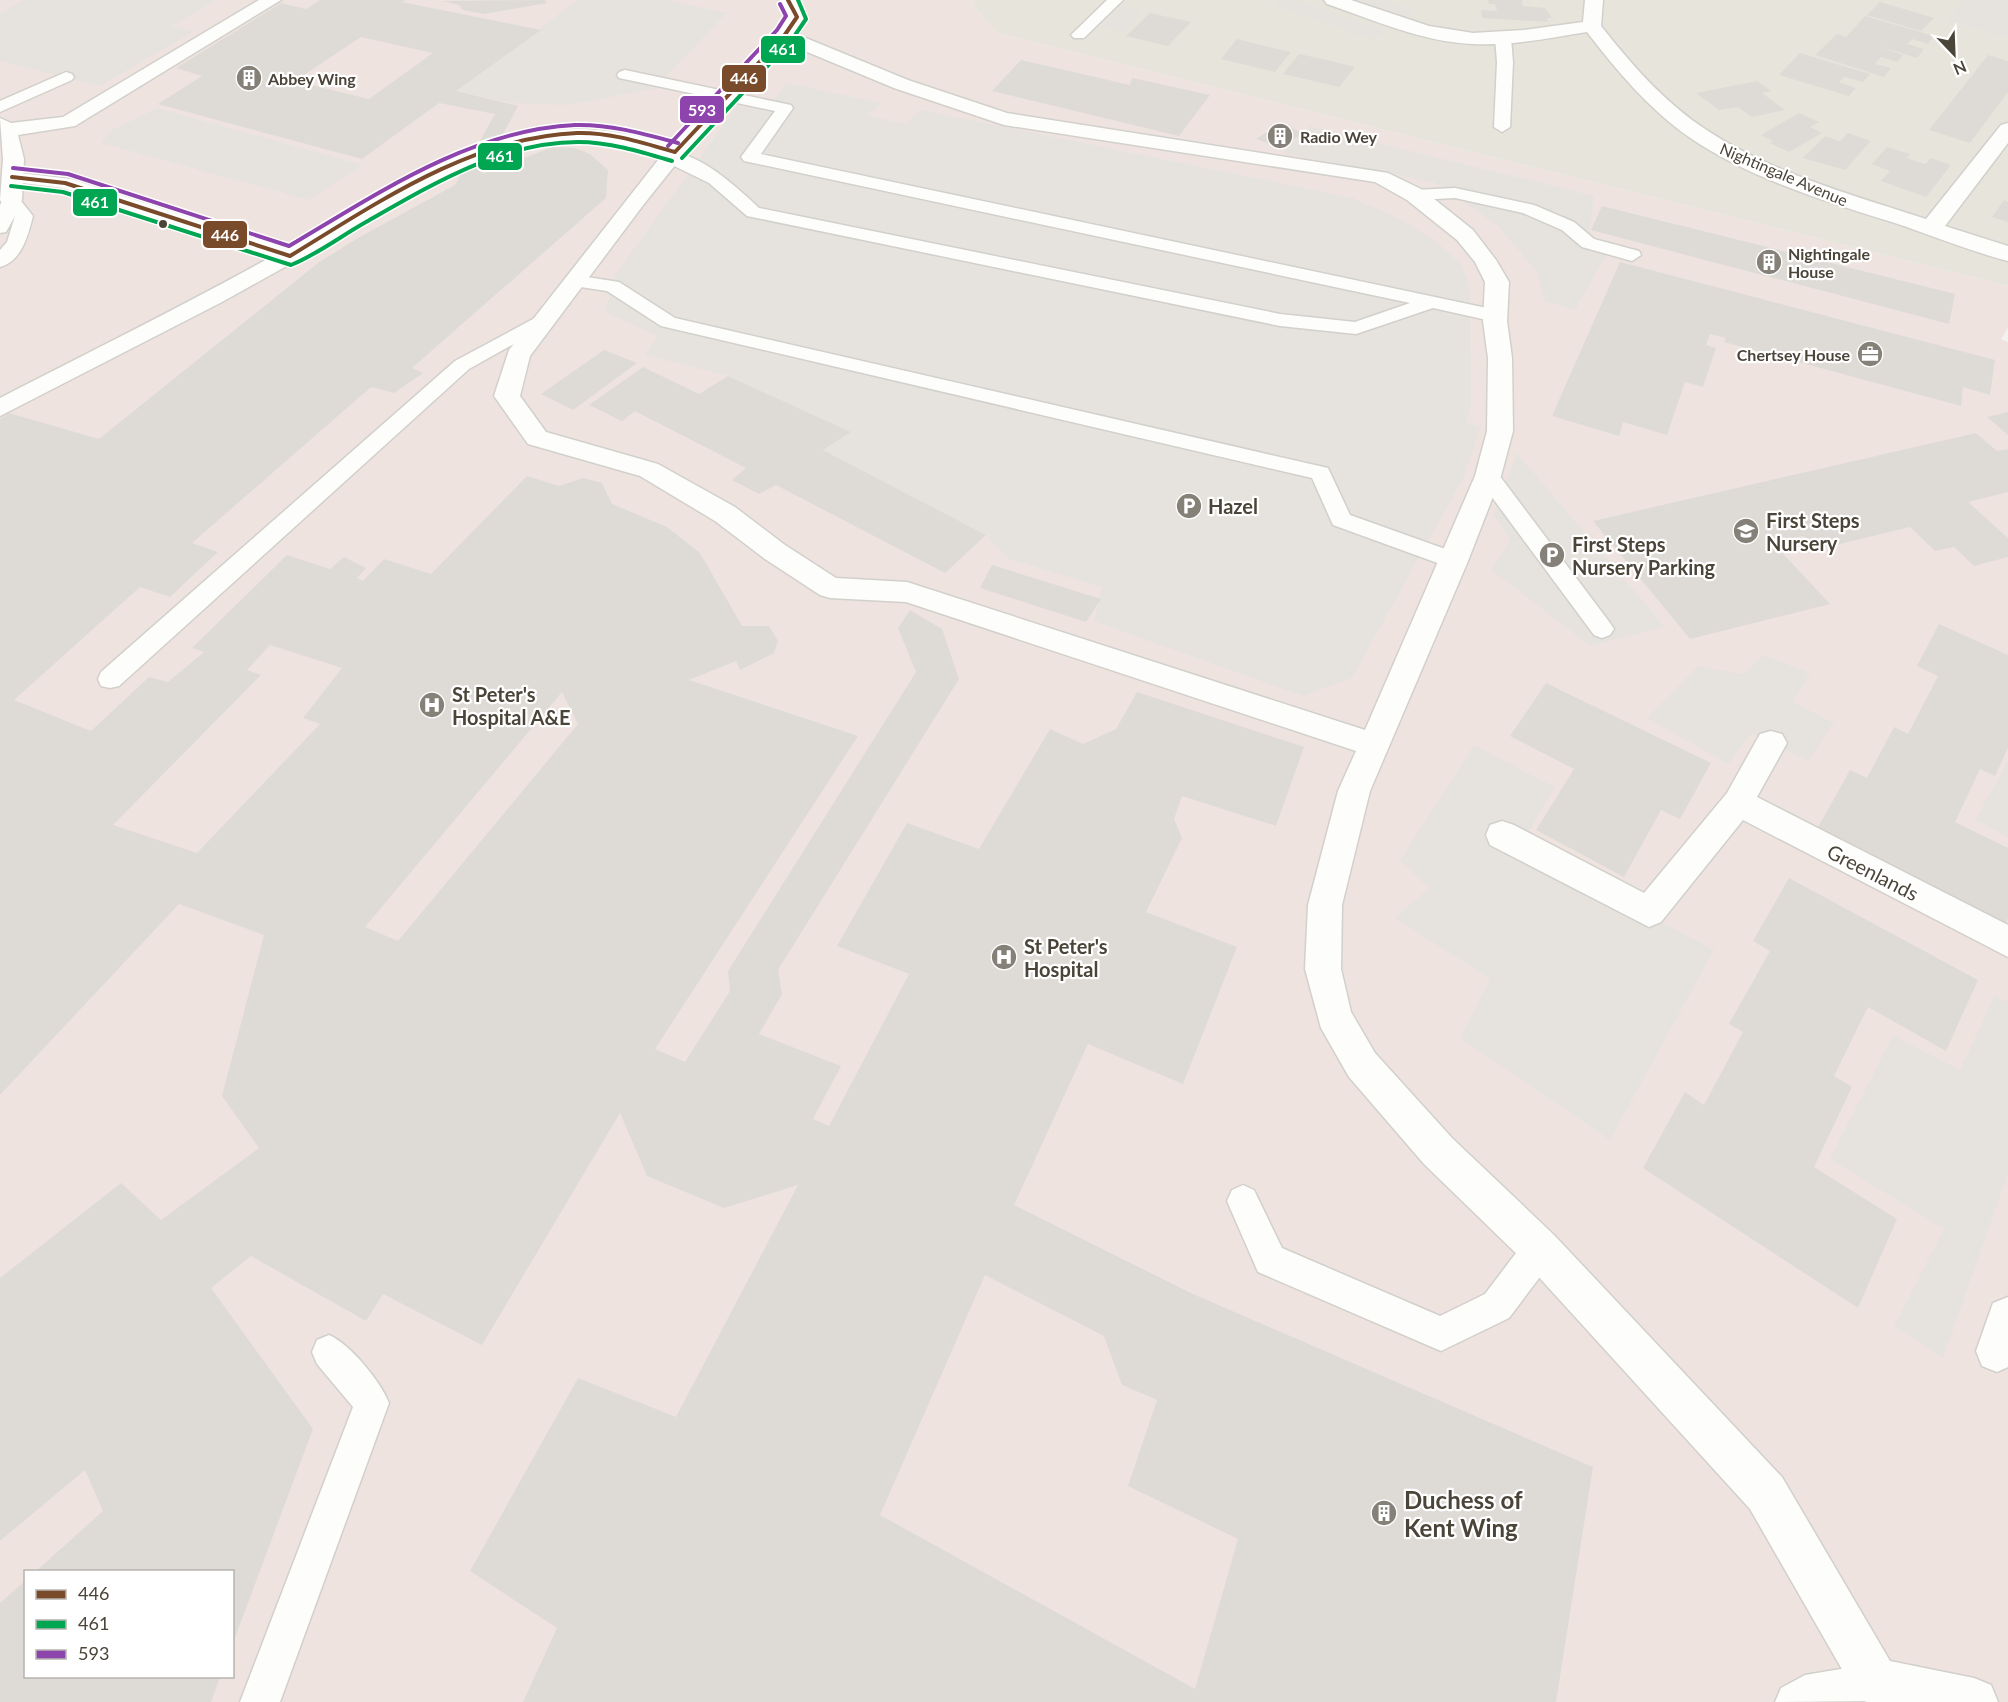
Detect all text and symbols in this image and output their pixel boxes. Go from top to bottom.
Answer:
north arrow [1924,24,1984,84]
line badge: 461 [760,35,806,64]
text: 461 [769,39,797,58]
text: N [1951,57,1969,79]
building icon: Abbey Wing [234,63,264,93]
line badge: 446 [721,64,767,93]
text: 446 [730,68,758,87]
place label: Abbey Wing [267,69,356,88]
line badge: 593 [679,95,725,124]
text: 593 [688,100,716,119]
building icon: Radio Wey [1265,121,1295,151]
place label: Radio Wey [1300,127,1378,146]
street label: Nightingale Avenue [1717,139,1851,209]
line badge: 461 [477,142,523,171]
text: 461 [486,146,514,165]
line badge: 461 [72,188,118,217]
text: 461 [81,192,109,211]
unlabelled marker [157,218,169,230]
line badge: 446 [202,220,248,249]
text: 446 [211,225,239,244]
place label: Nightingale House [1788,244,1871,281]
building icon: Nightingale House [1754,247,1784,277]
office icon: Chertsey House [1855,339,1885,369]
place label: Chertsey House [1737,345,1850,364]
parking icon: Hazel [1174,491,1204,521]
place label: Hazel [1208,494,1258,518]
place label: First Steps Nursery [1766,508,1860,555]
school or university icon: First Steps Nursery [1731,516,1761,546]
place label: First Steps Nursery Parking [1572,532,1715,579]
parking icon: First Steps Nursery Parking [1537,540,1567,570]
place label: St Peter's Hospital A&E [452,682,570,729]
hospital icon: St Peter's Hospital A&E [417,690,447,720]
street label: Greenlands [1823,839,1923,905]
place label: St Peter's Hospital [1024,934,1108,981]
hospital icon: St Peter's Hospital [989,942,1019,972]
place label: Duchess of Kent Wing [1404,1485,1523,1542]
building icon: Duchess of Kent Wing [1369,1498,1399,1528]
legend [24,1570,234,1678]
text: 446 [78,1582,109,1604]
text: 461 [78,1612,109,1634]
text: 593 [78,1642,109,1664]

